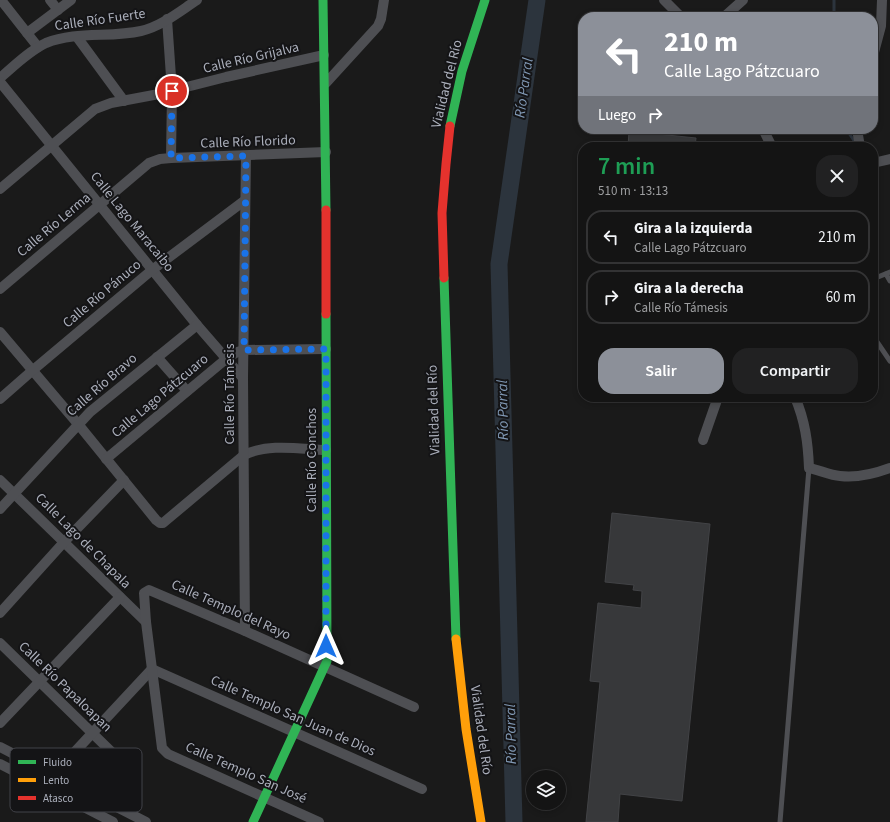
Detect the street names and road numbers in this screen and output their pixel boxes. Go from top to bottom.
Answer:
street label: Calle Río Fuerte [53,4,147,36]
street label: Calle Río Grijalva [201,37,301,79]
street label: Vialidad del Río [426,38,468,130]
street label: Calle Río Florido [200,130,296,154]
street label: Calle Lago Maracaibo [85,168,179,276]
street label: Calle Río Lerma [13,188,95,262]
street label: Calle Río Pánuco [58,255,146,333]
street label: Calle Río Támesis [220,343,240,445]
street label: Calle Río Bravo [62,349,142,421]
street label: Calle Lago Pátzcuaro [107,349,213,443]
street label: Vialidad del Río [422,365,446,455]
street label: Calle Río Conchos [302,408,322,512]
street label: Calle Lago de Chapala [30,488,136,594]
street label: Calle Templo del Rayo [168,575,294,645]
street label: Calle Río Papaloapan [14,637,116,737]
street label: Calle Templo San Juan de Dios [207,671,379,762]
street label: Vialidad del Río [465,684,497,776]
street label: Calle Templo San José [182,737,310,809]

